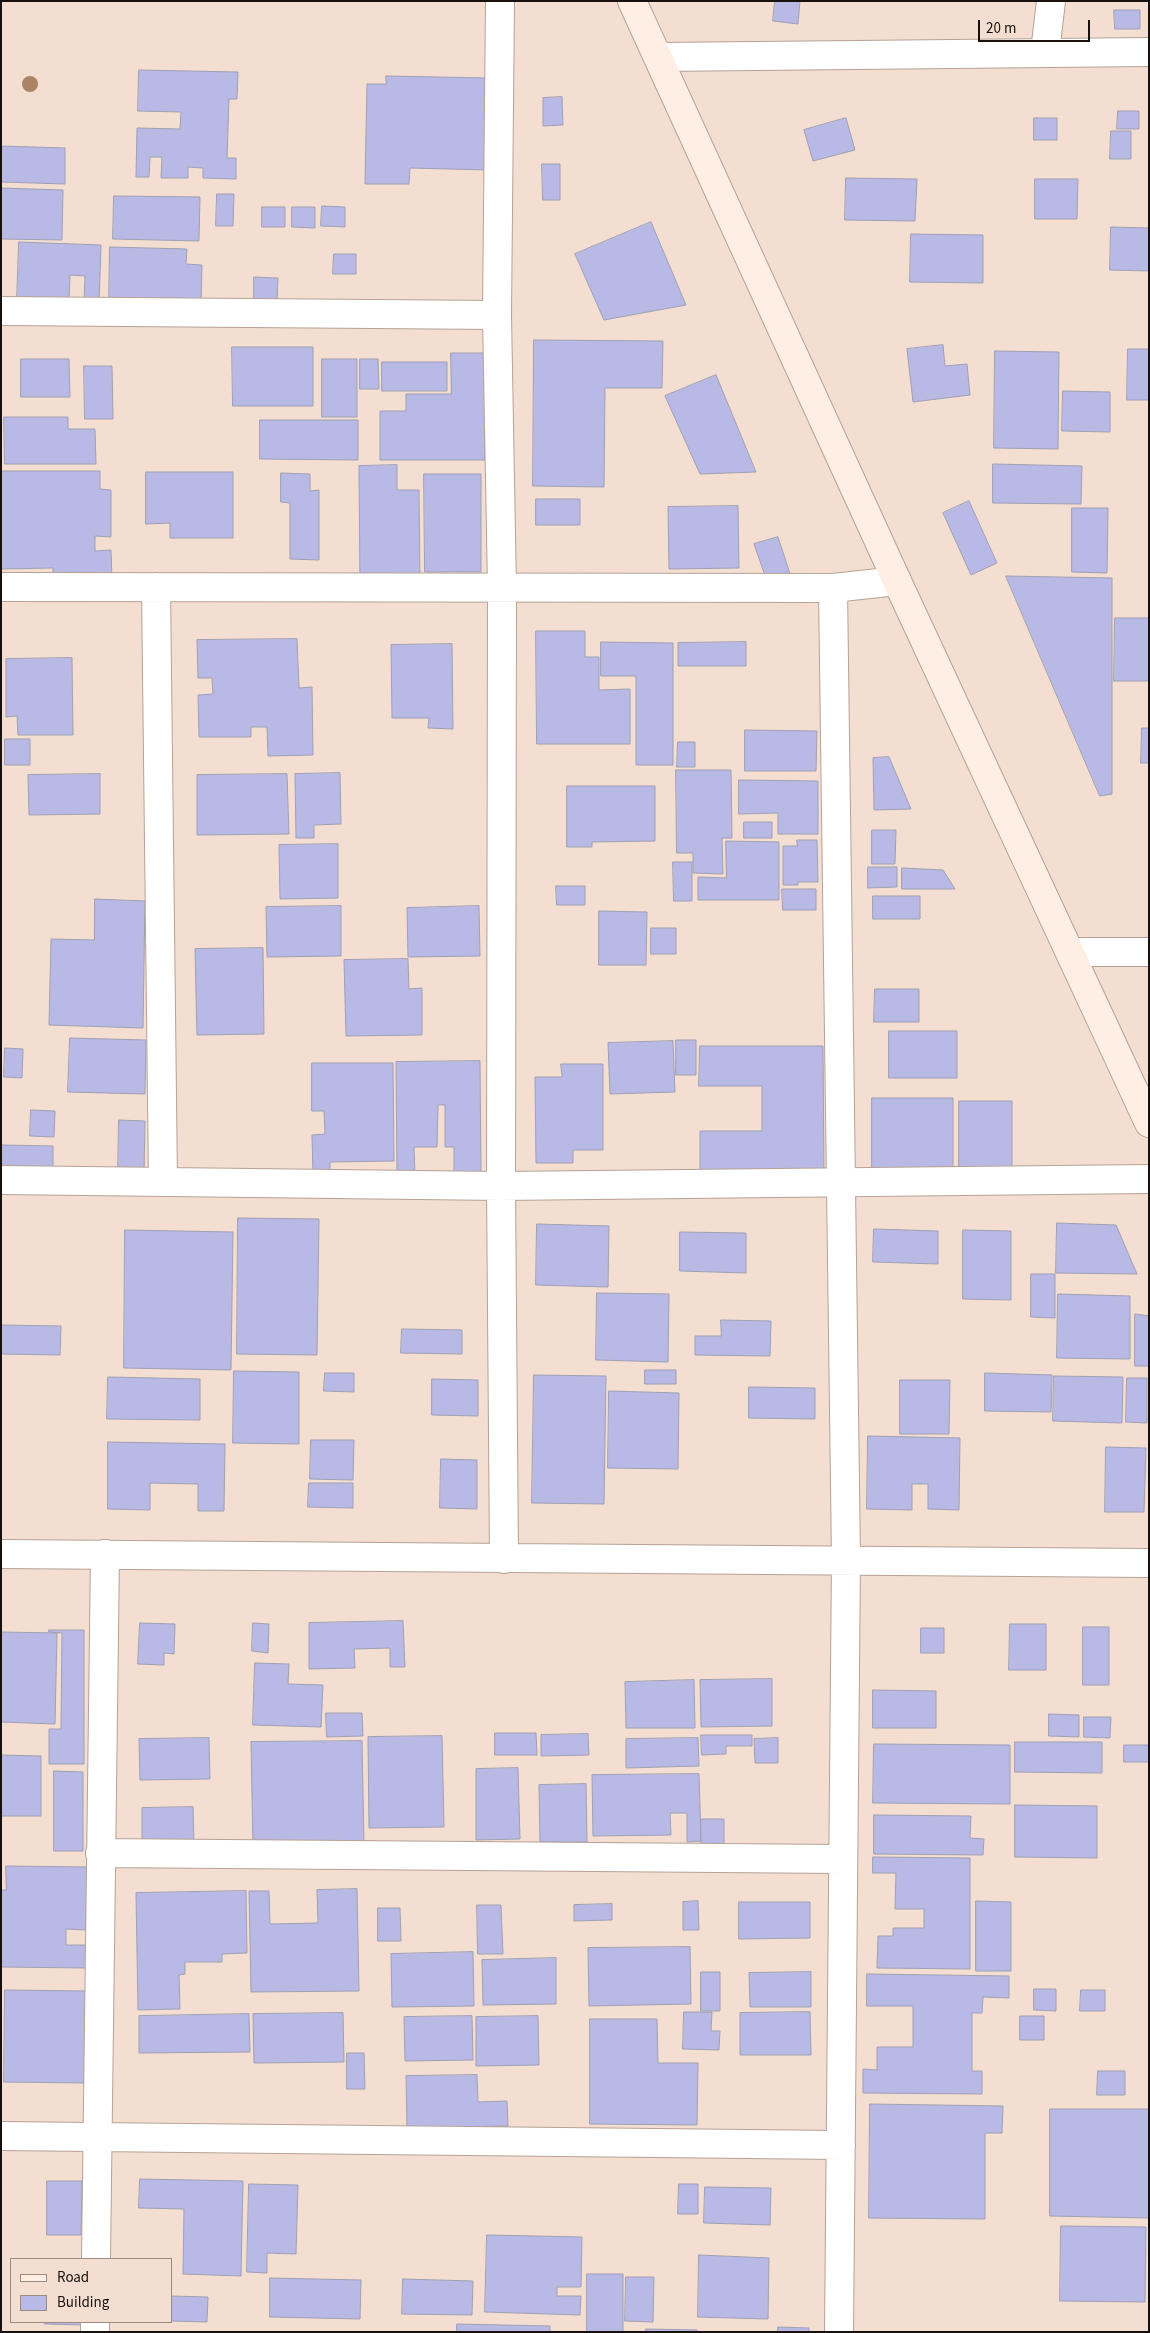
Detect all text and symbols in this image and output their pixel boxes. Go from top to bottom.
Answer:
scale bar [980,10,1092,42]
text: 20 m [986,18,1016,39]
legend [10,2258,172,2323]
text: Road [57,2267,89,2288]
text: Building [57,2292,109,2313]

